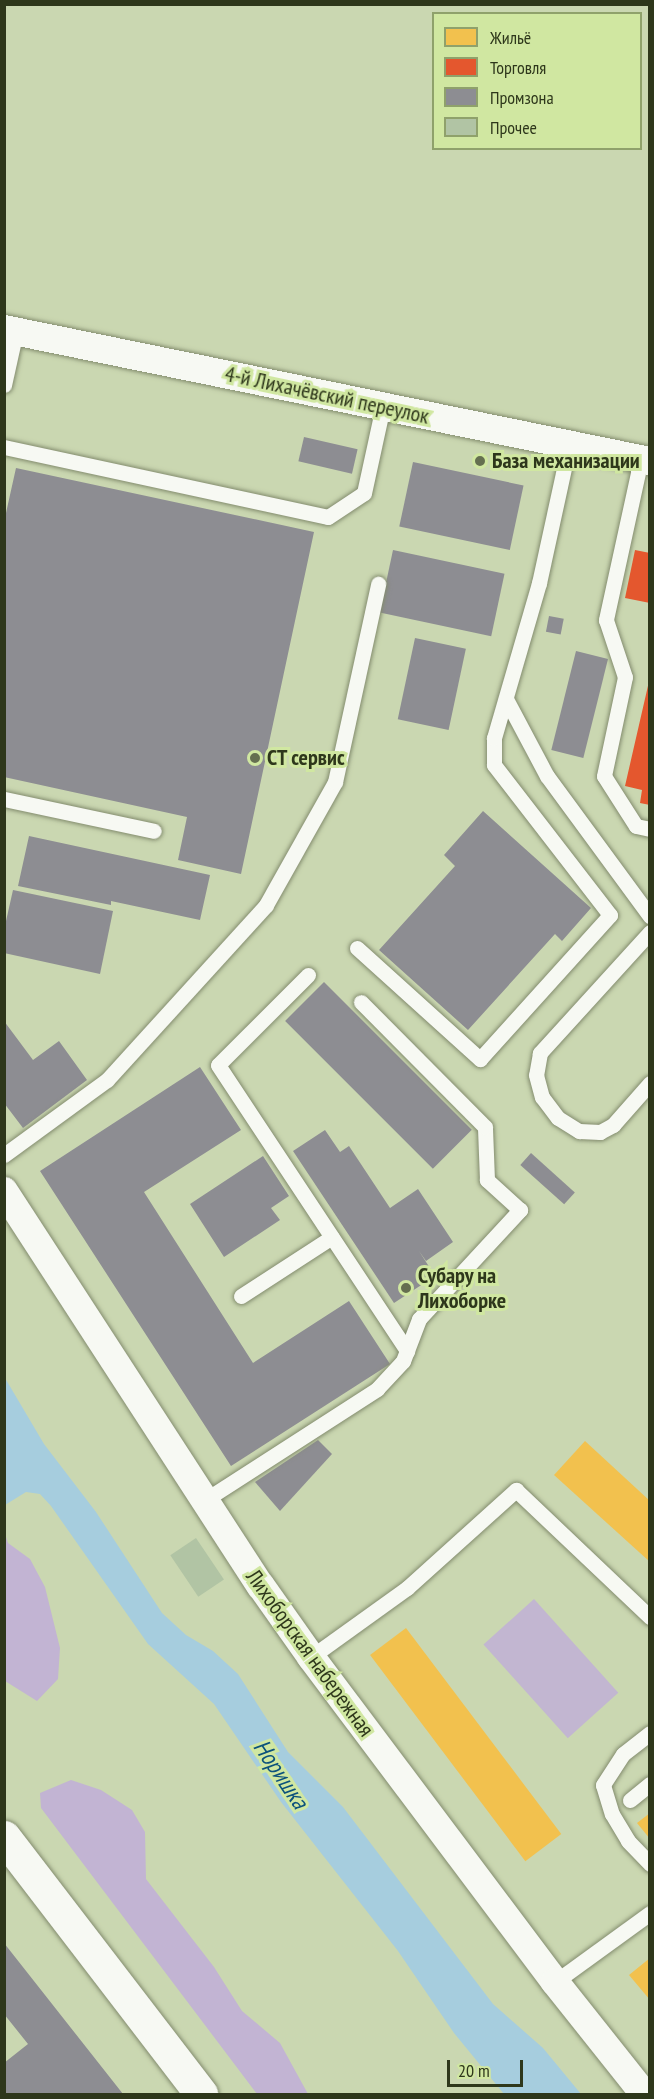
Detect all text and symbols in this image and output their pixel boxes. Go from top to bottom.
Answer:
legend [432,12,642,150]
text: Жильё [490,26,531,49]
text: Торговля [490,56,546,79]
text: Промзона [490,86,554,109]
text: Прочее [490,116,537,139]
street label: 4-й Лихачёвский переулок [223,360,431,430]
place label: База механизации [492,448,640,474]
marker: База механизации [473,454,487,468]
place label: СТ сервис [267,745,345,771]
marker: СТ сервис [248,751,262,765]
place label: Субару на Лихоборке [418,1262,506,1314]
marker: Субару на Лихоборке [399,1281,413,1295]
street label: Лихоборская набережная [241,1564,379,1742]
water label: Норишка [247,1734,315,1814]
scale bar [450,2048,526,2086]
text: 20 m [458,2059,490,2082]

